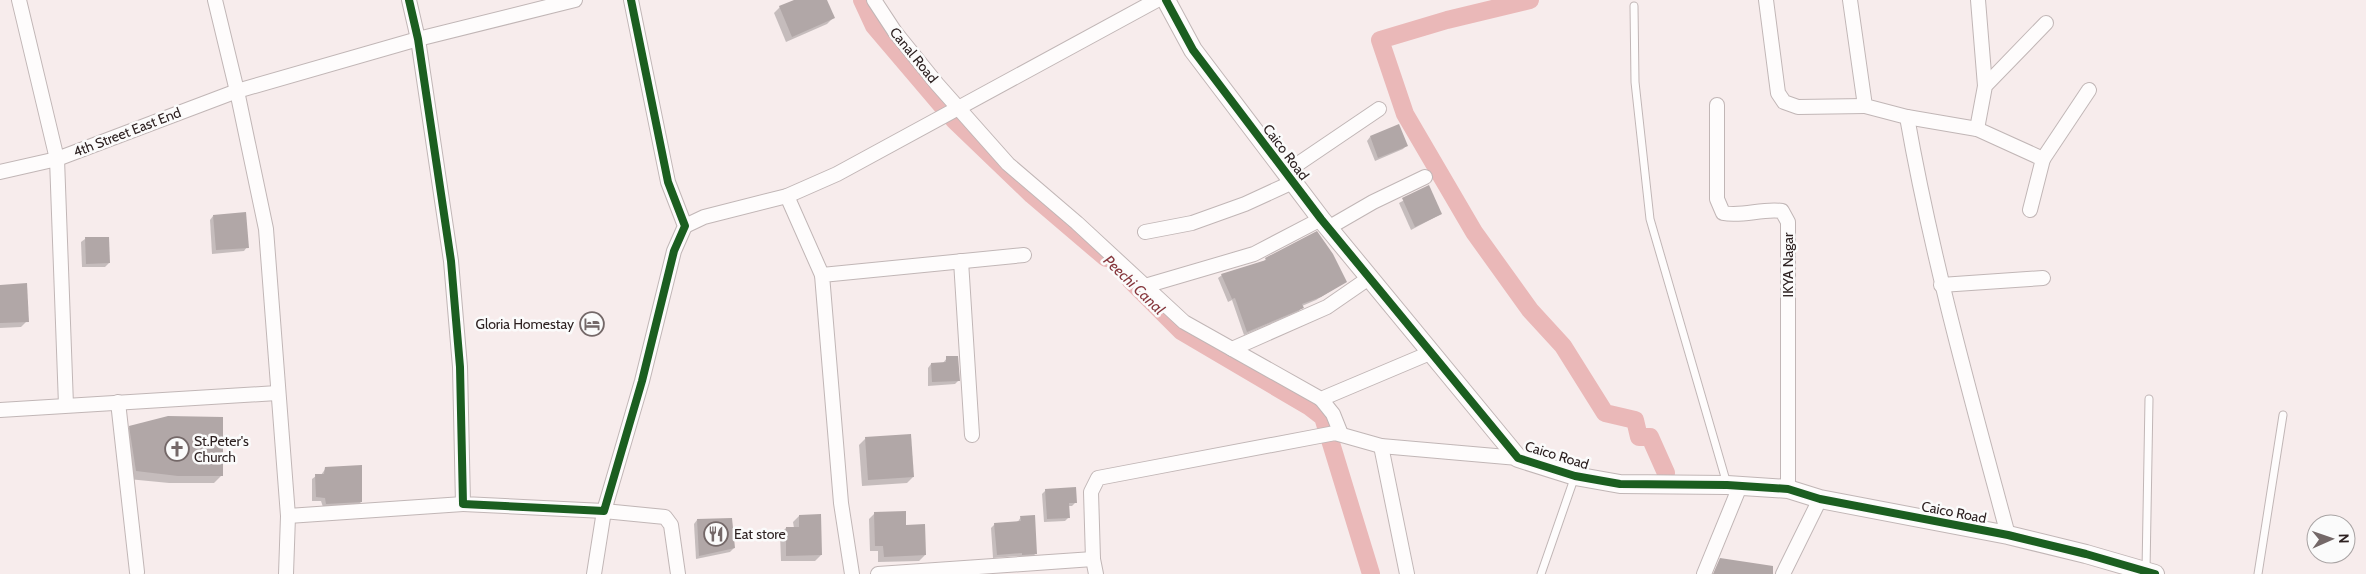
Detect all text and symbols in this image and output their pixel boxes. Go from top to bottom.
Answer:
street label: Canal Road [886,23,942,87]
street label: 4th Street East End [71,103,183,161]
street label: Caico Road [1259,120,1313,184]
street label: IKYA Nagar [1779,232,1797,297]
water label: Peechi Canal [1100,252,1169,319]
hotel icon: Gloria Homestay [579,311,605,337]
place label: Gloria Homestay [476,315,574,333]
place label: St.Peter's Church [194,432,249,466]
church icon: St.Peter's Church [164,436,190,462]
street label: Caico Road [1523,437,1591,473]
street label: Caico Road [1920,497,1988,527]
north arrow [2306,514,2356,564]
restaurant icon: Eat store [703,521,729,547]
place label: Eat store [734,525,786,543]
text: N [2335,533,2353,544]

